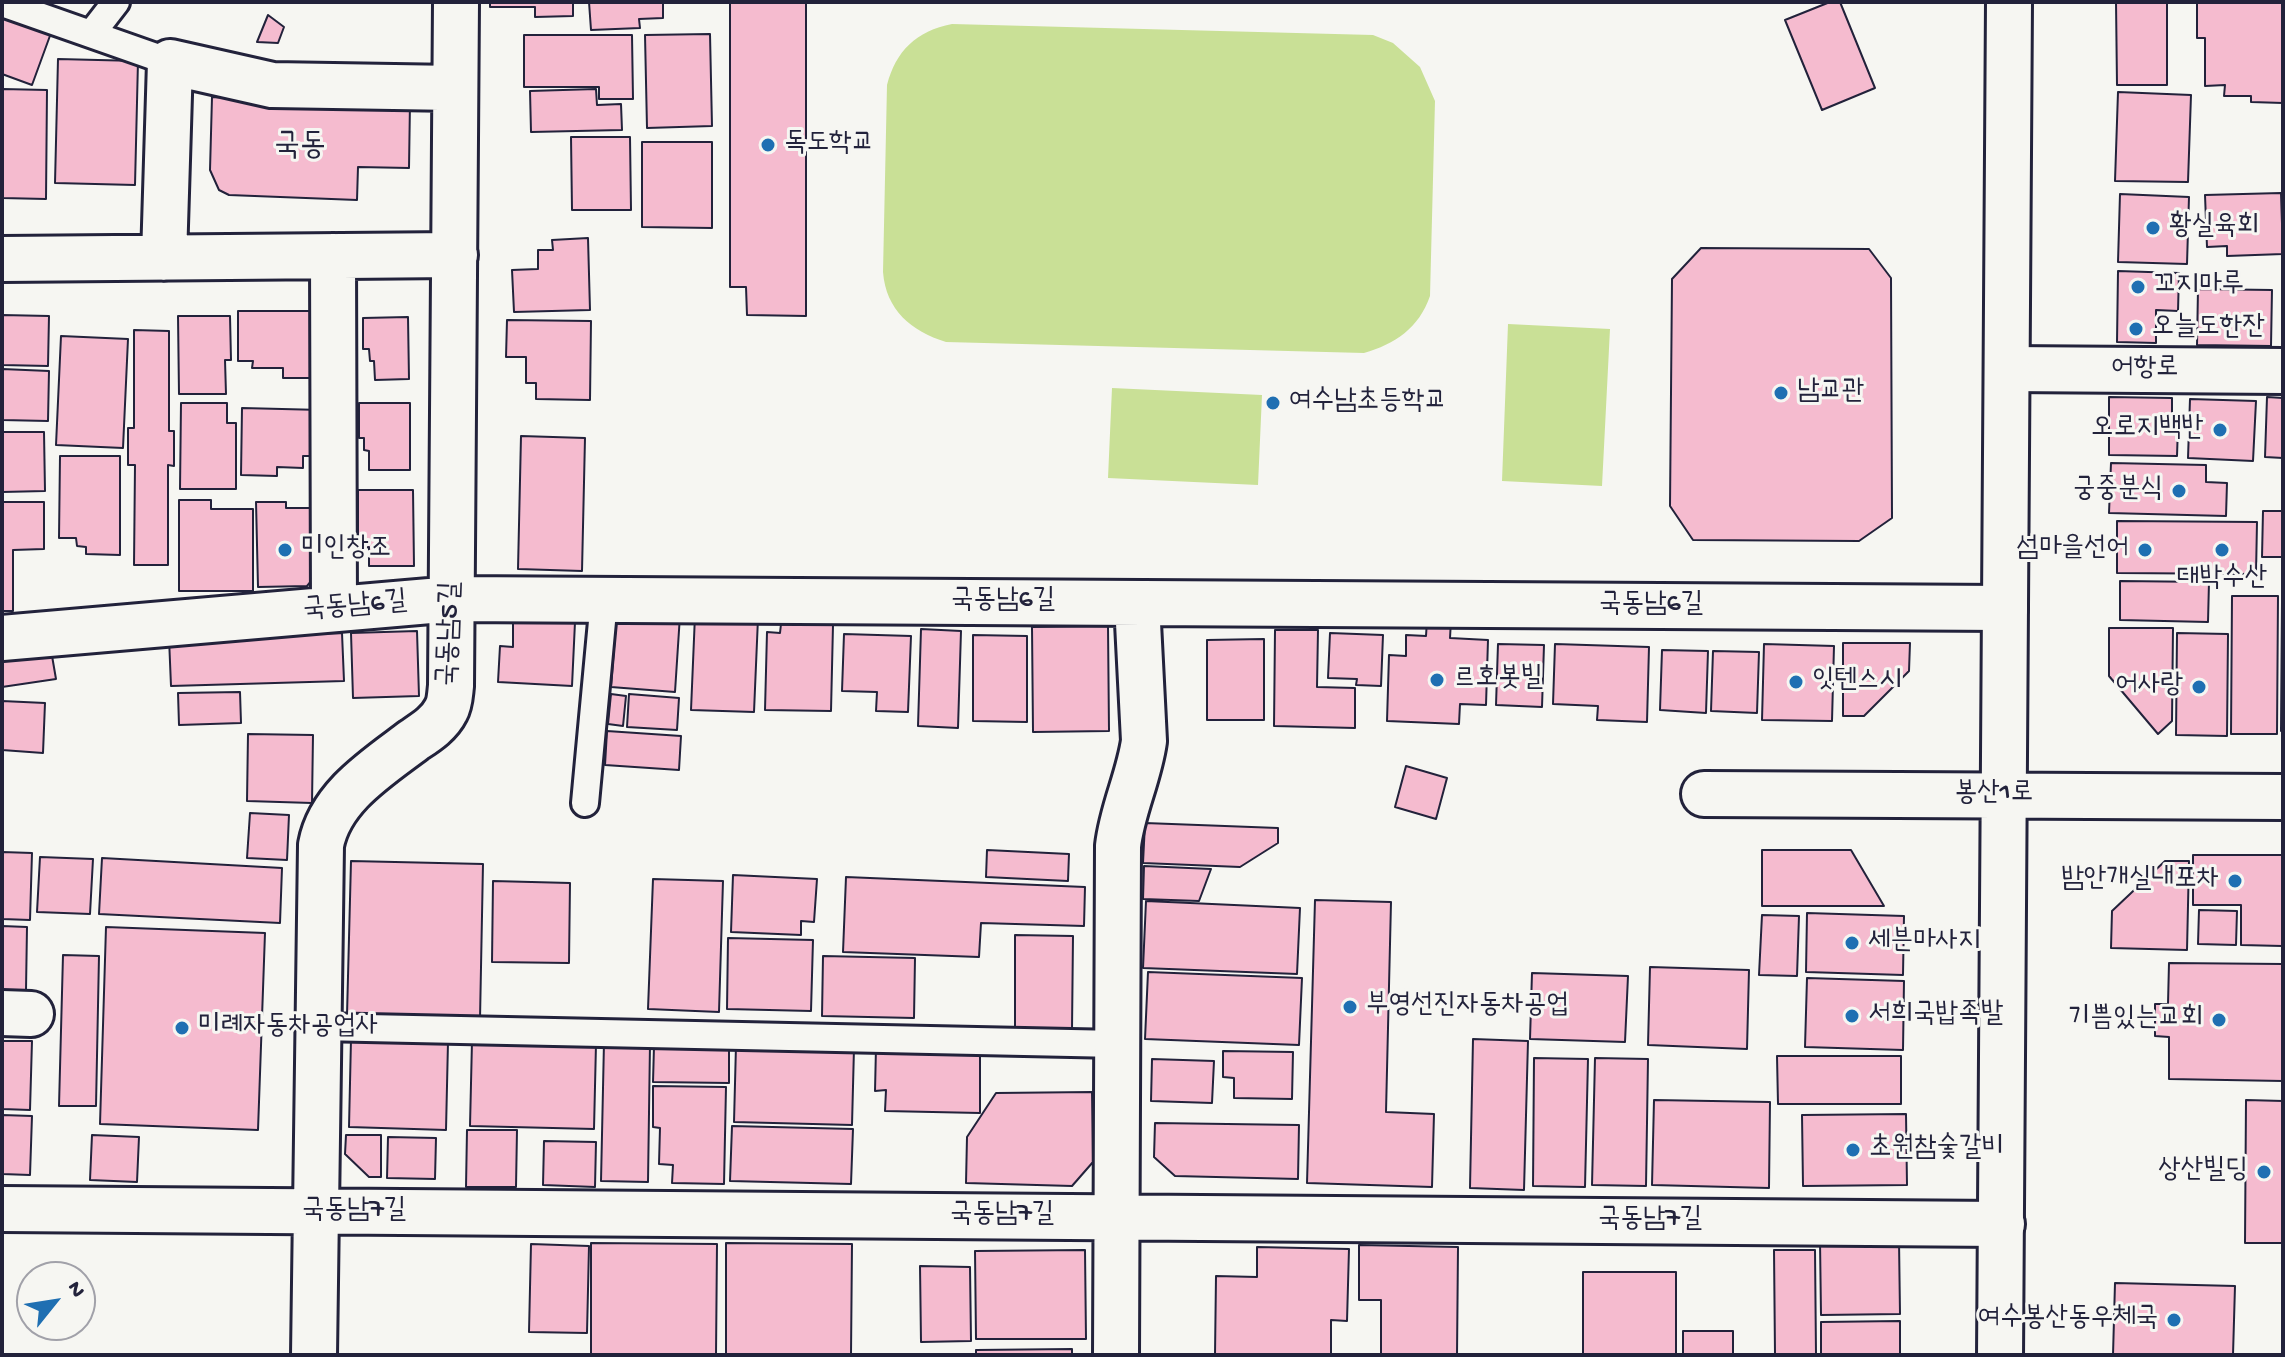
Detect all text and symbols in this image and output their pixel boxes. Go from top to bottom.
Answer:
place label: 독도학교 [784,128,874,162]
district label: 국동 [274,129,326,167]
marker: 독도학교 [759,136,777,154]
place label: 황실육회 [2169,211,2259,245]
marker: 황실육회 [2144,219,2162,237]
place label: 꼬지마루 [2154,270,2244,304]
marker: 꼬지마루 [2129,278,2147,296]
place label: 오늘도한잔 [2152,312,2265,346]
marker: 오늘도한잔 [2127,320,2145,338]
street label: 어항로 [2111,353,2179,387]
place label: 남교관 [1797,376,1865,410]
marker: 남교관 [1772,384,1790,402]
place label: 여수남초등학교 [1289,386,1447,420]
marker: 여수남초등학교 [1264,394,1282,412]
place label: 오로지백반 [2091,413,2204,447]
marker: 오로지백반 [2211,421,2229,439]
place label: 궁중분식 [2073,474,2163,508]
marker: 궁중분식 [2170,482,2188,500]
place label: 미인창조 [301,533,391,567]
place label: 섬마을선어 [2016,533,2129,567]
marker: 미인창조 [276,541,294,559]
marker: 섬마을선어 [2136,541,2154,559]
marker: 대박수산 [2213,541,2231,559]
place label: 대박수산 [2177,563,2267,597]
street label: 국동남5길 [432,581,470,687]
street label: 국동남6길 [951,585,1055,619]
street label: 국동남6길 [302,586,408,628]
street label: 국동남6길 [1599,589,1703,623]
place label: 르호봇빌 [1453,663,1543,697]
place label: 잇텐스시 [1812,665,1902,699]
place label: 어사랑 [2115,670,2183,704]
marker: 르호봇빌 [1428,671,1446,689]
marker: 잇텐스시 [1787,673,1805,691]
marker: 어사랑 [2190,678,2208,696]
street label: 봉산1로 [1955,778,2033,812]
place label: 밤안개실내포차 [2061,864,2219,898]
marker: 밤안개실내포차 [2226,872,2244,890]
place label: 세븐마사지 [1868,926,1981,960]
marker: 세븐마사지 [1843,934,1861,952]
place label: 부영선진자동차공업 [1366,990,1569,1024]
marker: 부영선진자동차공업 [1341,998,1359,1016]
place label: 서희국밥족발 [1868,999,2003,1033]
place label: 기쁨있는교회 [2068,1003,2203,1037]
marker: 서희국밥족발 [1843,1007,1861,1025]
place label: 미례자동차공업사 [198,1011,378,1045]
marker: 기쁨있는교회 [2210,1011,2228,1029]
marker: 미례자동차공업사 [173,1019,191,1037]
place label: 초원참숯갈비 [1869,1133,2004,1167]
marker: 초원참숯갈비 [1844,1141,1862,1159]
place label: 상산빌딩 [2158,1155,2248,1189]
marker: 상산빌딩 [2255,1163,2273,1181]
street label: 국동남7길 [302,1195,406,1229]
street label: 국동남7길 [950,1199,1054,1233]
street label: 국동남7길 [1598,1204,1702,1238]
north arrow [16,1261,96,1341]
text: N [60,1277,90,1303]
place label: 여수봉산동우체국 [1978,1303,2158,1337]
marker: 여수봉산동우체국 [2165,1311,2183,1329]

